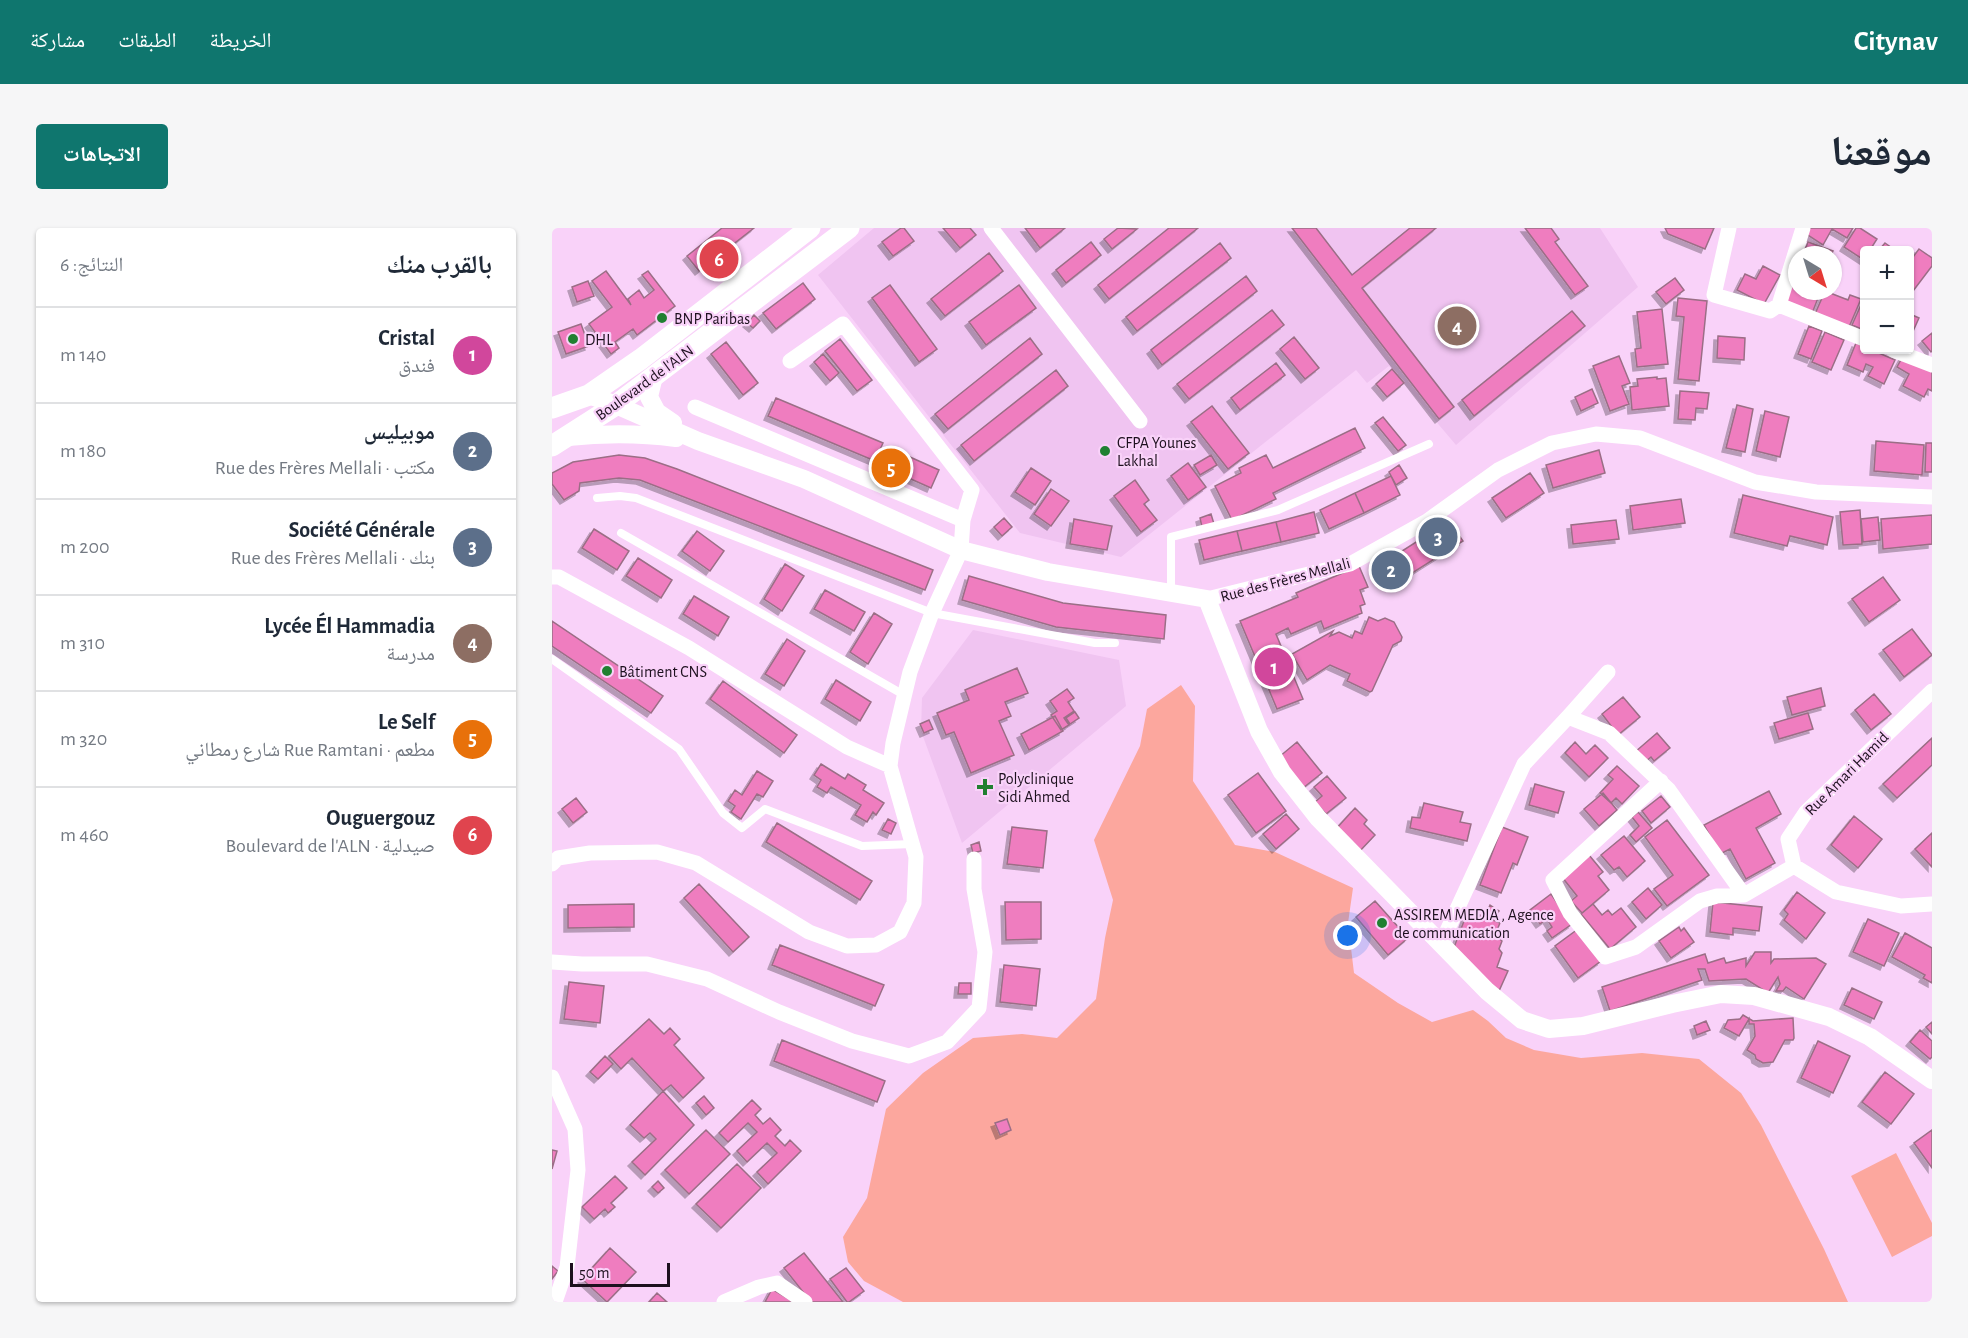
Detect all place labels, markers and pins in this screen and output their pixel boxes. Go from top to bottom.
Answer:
pin: 6 [700,237,738,282]
pin: 4 [1438,304,1476,348]
marker: BNP Paribas [655,311,669,325]
place label: BNP Paribas [674,311,750,327]
marker: DHL [566,332,580,346]
place label: DHL [585,332,613,348]
place label: CFPA Younes Lakhal [1117,435,1197,469]
marker: CFPA Younes Lakhal [1098,444,1112,458]
pin: 5 [872,446,910,490]
pin: 3 [1418,514,1458,560]
pin: 2 [1372,548,1410,592]
pin: 1 [1254,644,1294,690]
marker: Bâtiment CNS [600,664,614,678]
place label: Bâtiment CNS [619,664,707,680]
place label: Polyclinique Sidi Ahmed [998,771,1074,805]
marker: Polyclinique Sidi Ahmed [976,778,994,796]
place label: ASSIREM MEDIA , Agence de communication [1394,907,1554,941]
marker: ASSIREM MEDIA , Agence de communication [1375,916,1389,930]

